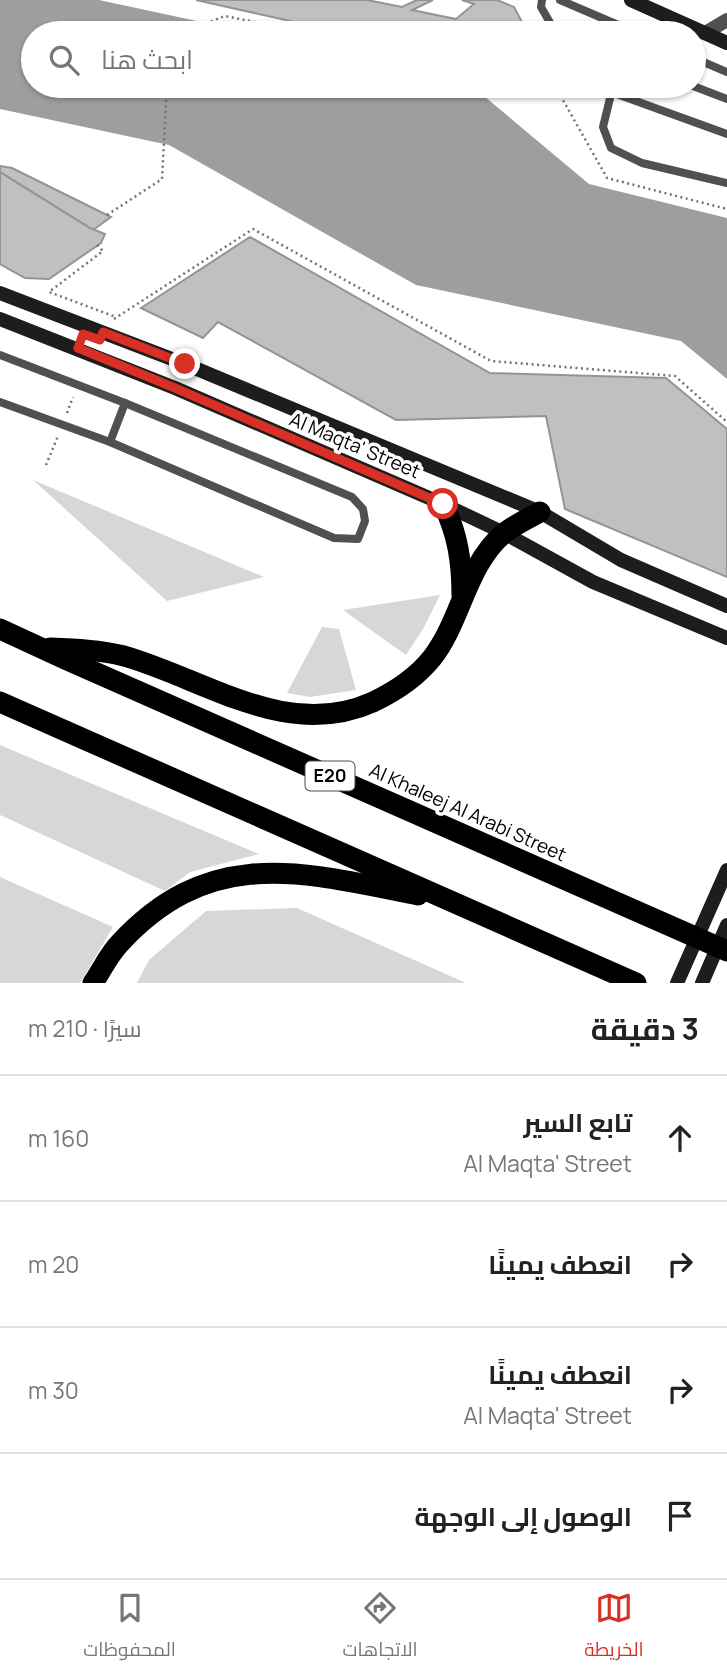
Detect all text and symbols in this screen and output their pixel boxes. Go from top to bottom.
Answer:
search box [21,21,706,98]
icon: search [45,41,83,79]
text: ابحث هنا [101,41,193,77]
route end [169,348,200,379]
street label: Al Maqta' Street [286,406,424,484]
route start [427,488,458,519]
street label: Al Khaleej Al Arabi Street [365,757,571,867]
road number: E20 [306,762,354,790]
text: 3 دقيقة [591,1008,699,1049]
text: سيرًا · 210 m [28,1012,142,1044]
text: تابع السير [523,1104,632,1140]
icon: ahead [661,1119,699,1157]
text: 160 m [28,1122,89,1154]
text: Al Maqta' Street [463,1147,632,1179]
icon: right [661,1245,699,1283]
text: انعطف يمينًا [488,1246,632,1282]
text: 20 m [28,1248,79,1280]
text: انعطف يمينًا [488,1356,632,1392]
icon: right [661,1371,699,1409]
text: 30 m [28,1374,79,1406]
text: Al Maqta' Street [463,1399,632,1431]
icon: arrive [661,1497,699,1535]
text: الوصول إلى الوجهة [414,1498,632,1534]
tab: المحفوظات [83,1589,176,1667]
tab: الاتجاهات [342,1589,418,1667]
tab: الخريطة [584,1589,644,1667]

